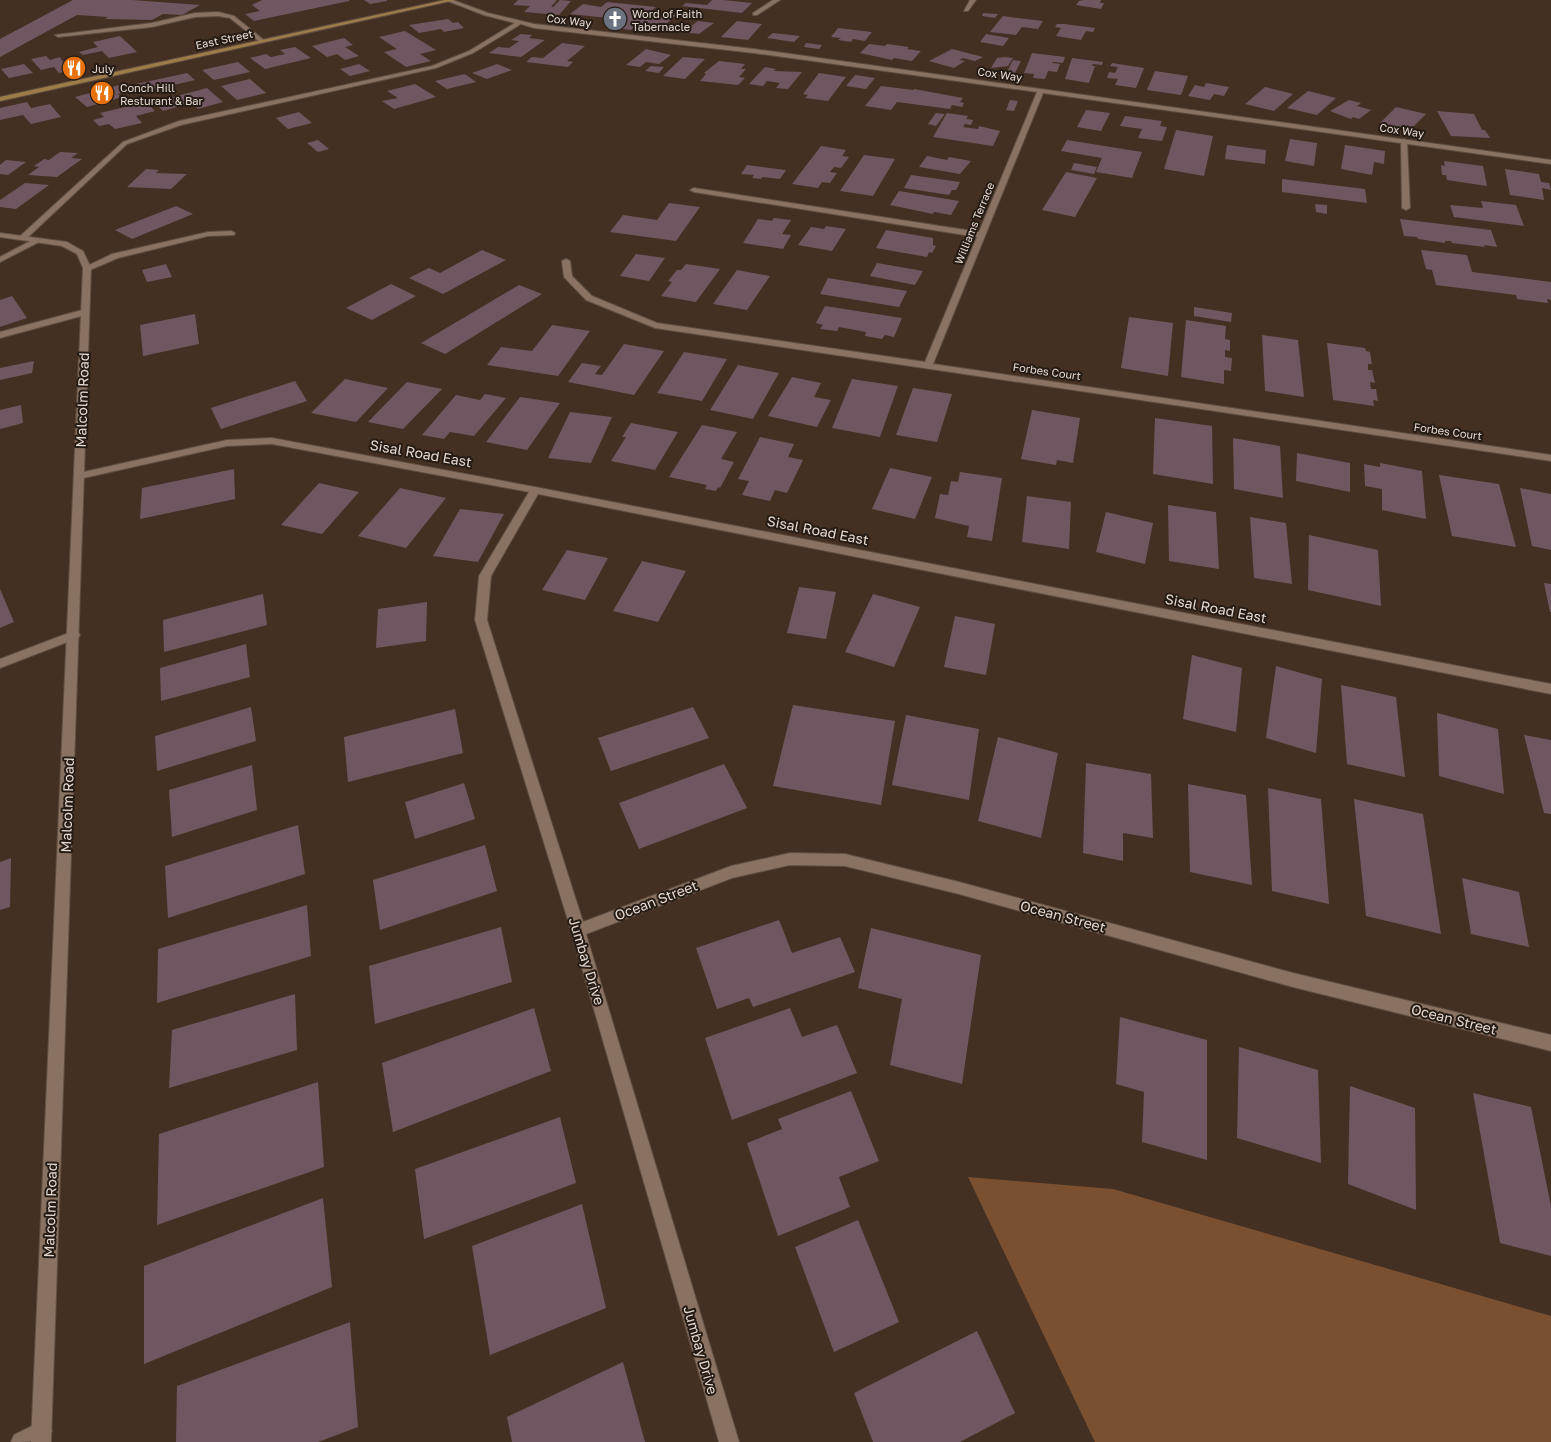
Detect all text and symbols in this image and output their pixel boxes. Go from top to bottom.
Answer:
church icon: Word of Faith Tabernacle [602,6,628,32]
place label: Word of Faith Tabernacle [632,7,702,33]
street label: Cox Way [546,11,592,29]
street label: East Street [194,27,254,51]
restaurant icon: July [61,55,87,81]
place label: July [92,62,114,75]
street label: Cox Way [977,64,1023,84]
restaurant icon: Conch Hill Resturant & Bar [89,80,115,106]
place label: Conch Hill Resturant & Bar [120,81,204,107]
street label: Cox Way [1379,120,1425,140]
street label: Williams Terrace [952,180,996,266]
street label: Malcolm Road [72,352,92,448]
street label: Forbes Court [1012,360,1082,382]
street label: Forbes Court [1413,420,1483,442]
street label: Sisal Road East [369,436,473,470]
street label: Sisal Road East [766,512,870,548]
street label: Sisal Road East [1164,590,1268,626]
street label: Malcolm Road [57,757,77,853]
street label: Ocean Street [612,876,700,924]
street label: Ocean Street [1019,896,1107,936]
street label: Jumbay Drive [566,915,608,1007]
street label: Ocean Street [1409,1000,1499,1038]
street label: Malcolm Road [40,1162,60,1258]
street label: Jumbay Drive [680,1304,722,1396]

